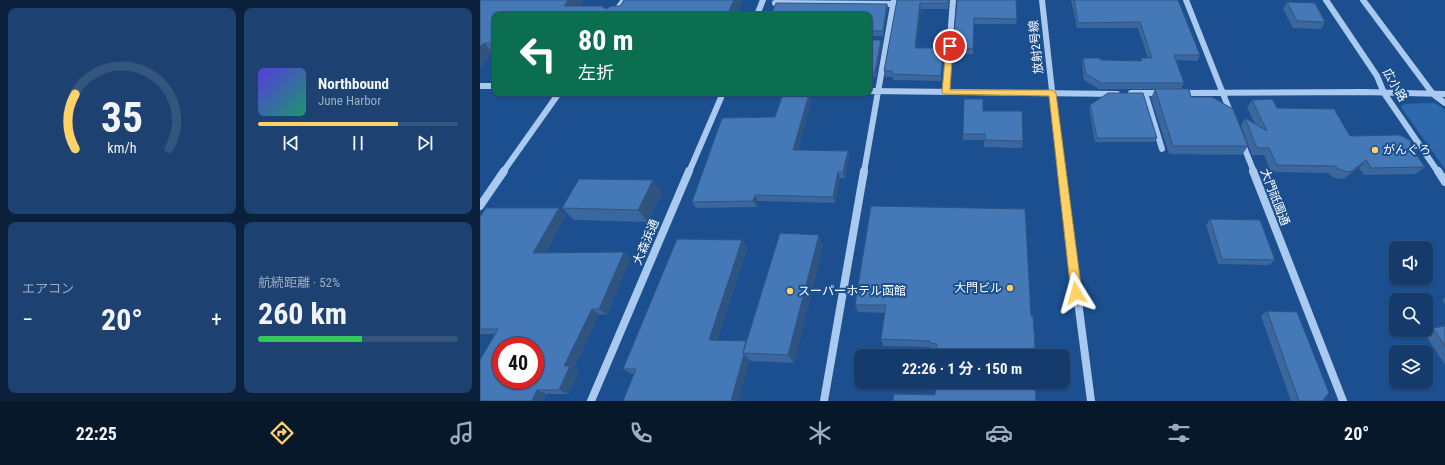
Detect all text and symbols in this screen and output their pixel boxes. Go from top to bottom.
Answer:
street label: 放射2号線 [1026,19,1046,75]
text: 80 m [578,24,634,57]
icon: left [512,28,564,80]
pin [933,29,967,63]
icon: arrive [939,35,961,57]
text: 左折 [578,62,614,83]
street label: 広小路 [1380,66,1410,104]
text: Northbound [318,75,389,93]
text: 35 [101,93,143,142]
text: June Harbor [318,93,381,108]
icon: previous [280,132,302,154]
icon: pause [347,132,369,154]
icon: next [414,132,436,154]
text: km/h [107,139,137,155]
place label: がんぐろ [1383,143,1431,157]
marker: がんぐろ [1370,145,1380,155]
street label: 大門祇園通 [1258,166,1292,228]
street label: 大森浜通 [630,217,662,267]
map controls [1389,241,1433,389]
button: sound [1389,241,1433,285]
position arrow [1055,272,1097,314]
text: 航続距離 · 52% [258,275,340,290]
text: エアコン [22,281,74,296]
place label: 大門ビル [954,281,1002,295]
marker: 大門ビル [1005,283,1015,293]
place label: スーパーホテル函館 [798,284,906,298]
marker: スーパーホテル函館 [785,286,795,296]
button: search [1389,293,1433,337]
text: 260 km [258,296,347,331]
text: 20° [101,302,143,337]
text: − [22,307,33,332]
text: + [211,307,222,332]
speed limit sign: 40 [492,337,544,389]
button: layers [1389,345,1433,389]
text: 22:26 · 1 分 · 150 m [902,360,1022,378]
icon: directions [268,419,296,447]
icon: music [448,419,476,447]
icon: phone [627,419,655,447]
icon: climate [806,419,834,447]
icon: car [985,419,1013,447]
icon: filters [1165,419,1193,447]
text: 22:25 [76,423,117,444]
text: 20° [1344,423,1369,444]

